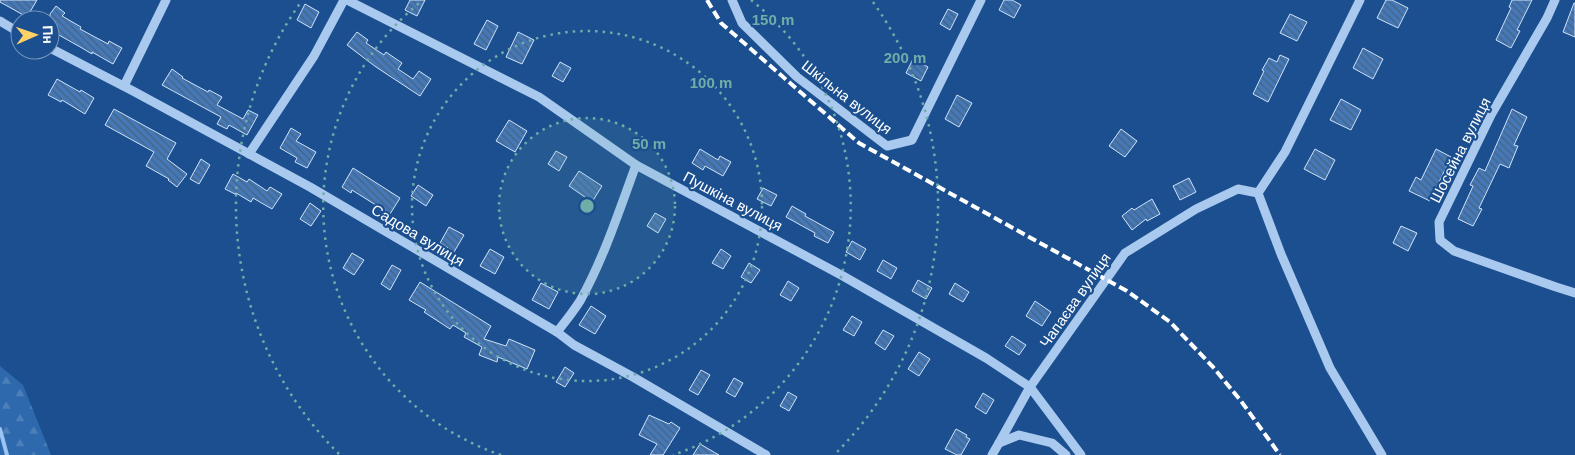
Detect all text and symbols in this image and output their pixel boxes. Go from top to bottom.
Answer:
north arrow [10,10,60,60]
text: 150 m [752,11,794,28]
text: Пн [40,25,56,44]
text: 200 m [884,49,926,66]
street label: Шкільна вулиця [799,57,895,137]
text: 100 m [690,74,732,91]
street label: Шосейна вулиця [1426,95,1494,205]
text: 50 m [632,135,666,152]
street label: Пушкіна вулиця [681,168,785,234]
centre of rings [578,197,596,215]
street label: Садова вулиця [368,201,468,269]
street label: Чапаєва вулиця [1036,249,1114,351]

